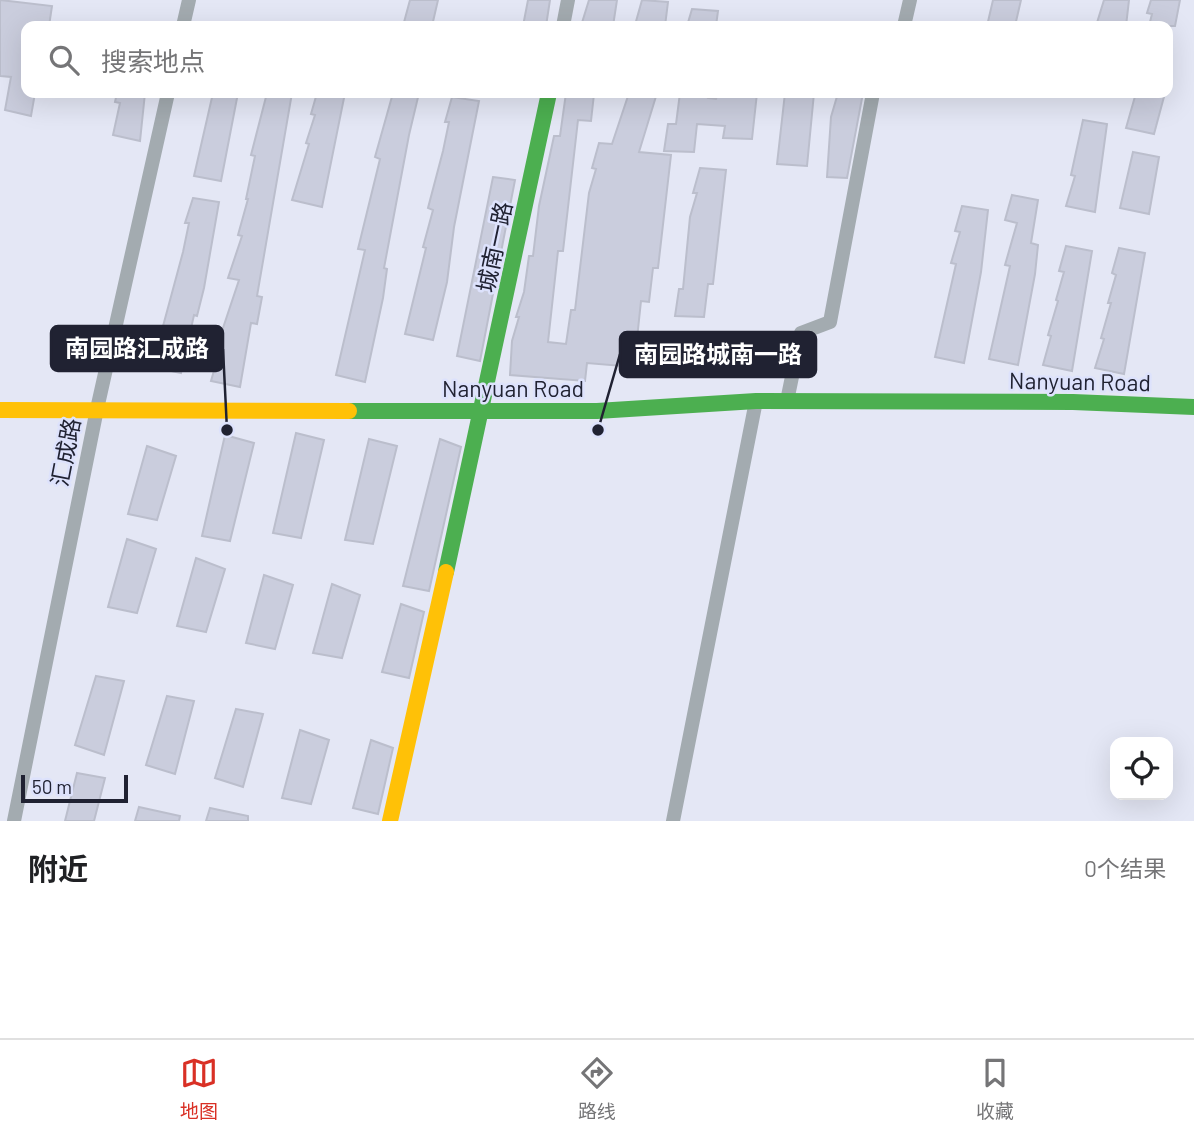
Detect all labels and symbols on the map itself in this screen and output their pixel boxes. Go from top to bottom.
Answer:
street label: 城南一路 [471,199,517,295]
callout: 南园路汇成路 [51,326,223,371]
callout: 南园路城南一路 [620,332,816,377]
text: 南园路汇成路 [65,333,209,362]
text: 南园路城南一路 [634,339,802,368]
street label: Nanyuan Road [1009,366,1151,396]
street label: Nanyuan Road [442,374,584,402]
street label: 汇成路 [45,415,85,489]
scale bar [21,772,128,804]

